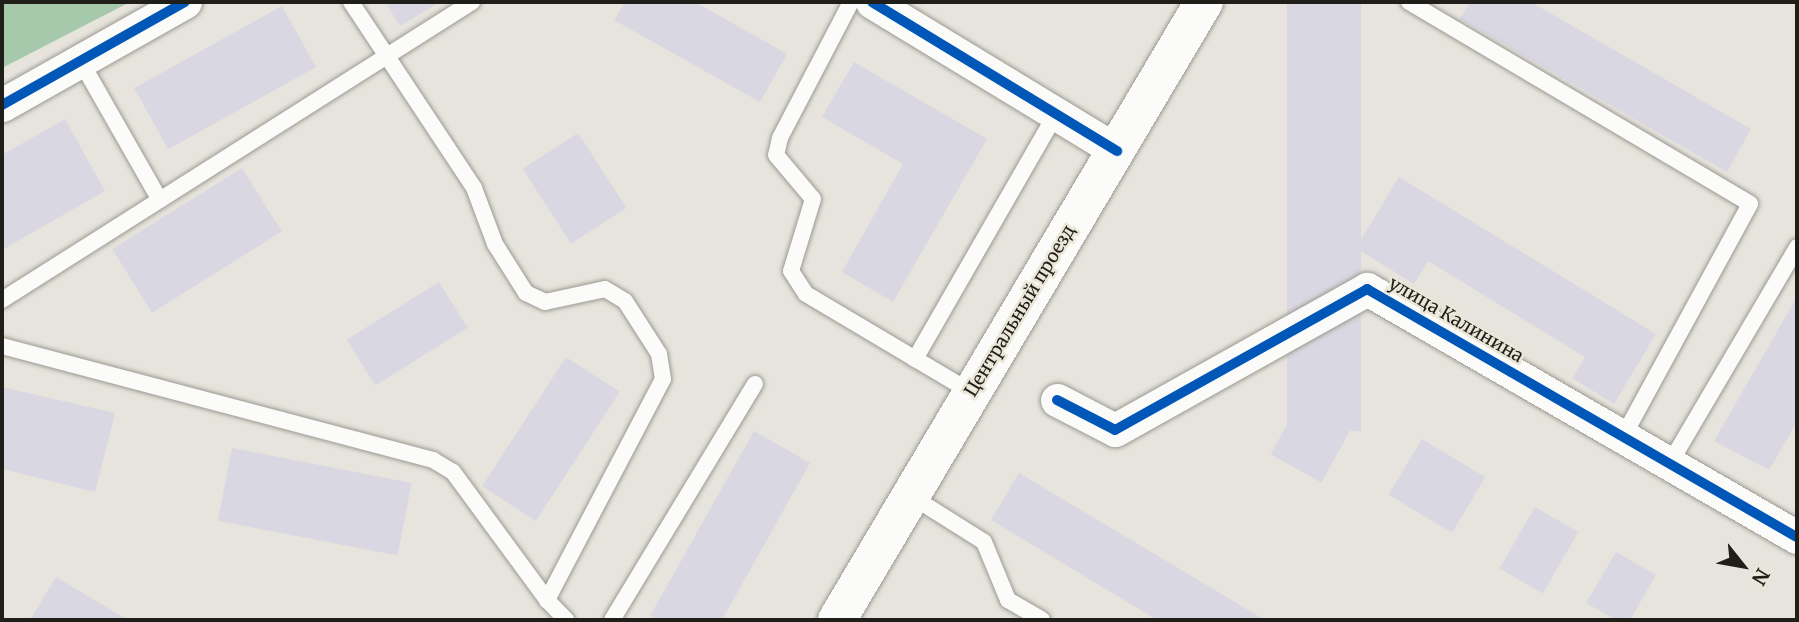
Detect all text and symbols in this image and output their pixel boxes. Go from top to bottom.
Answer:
street label: Центральный проезд [960,221,1080,401]
street label: улица Калинина [1385,273,1527,367]
north arrow [1708,531,1778,601]
text: N [1747,564,1775,589]

